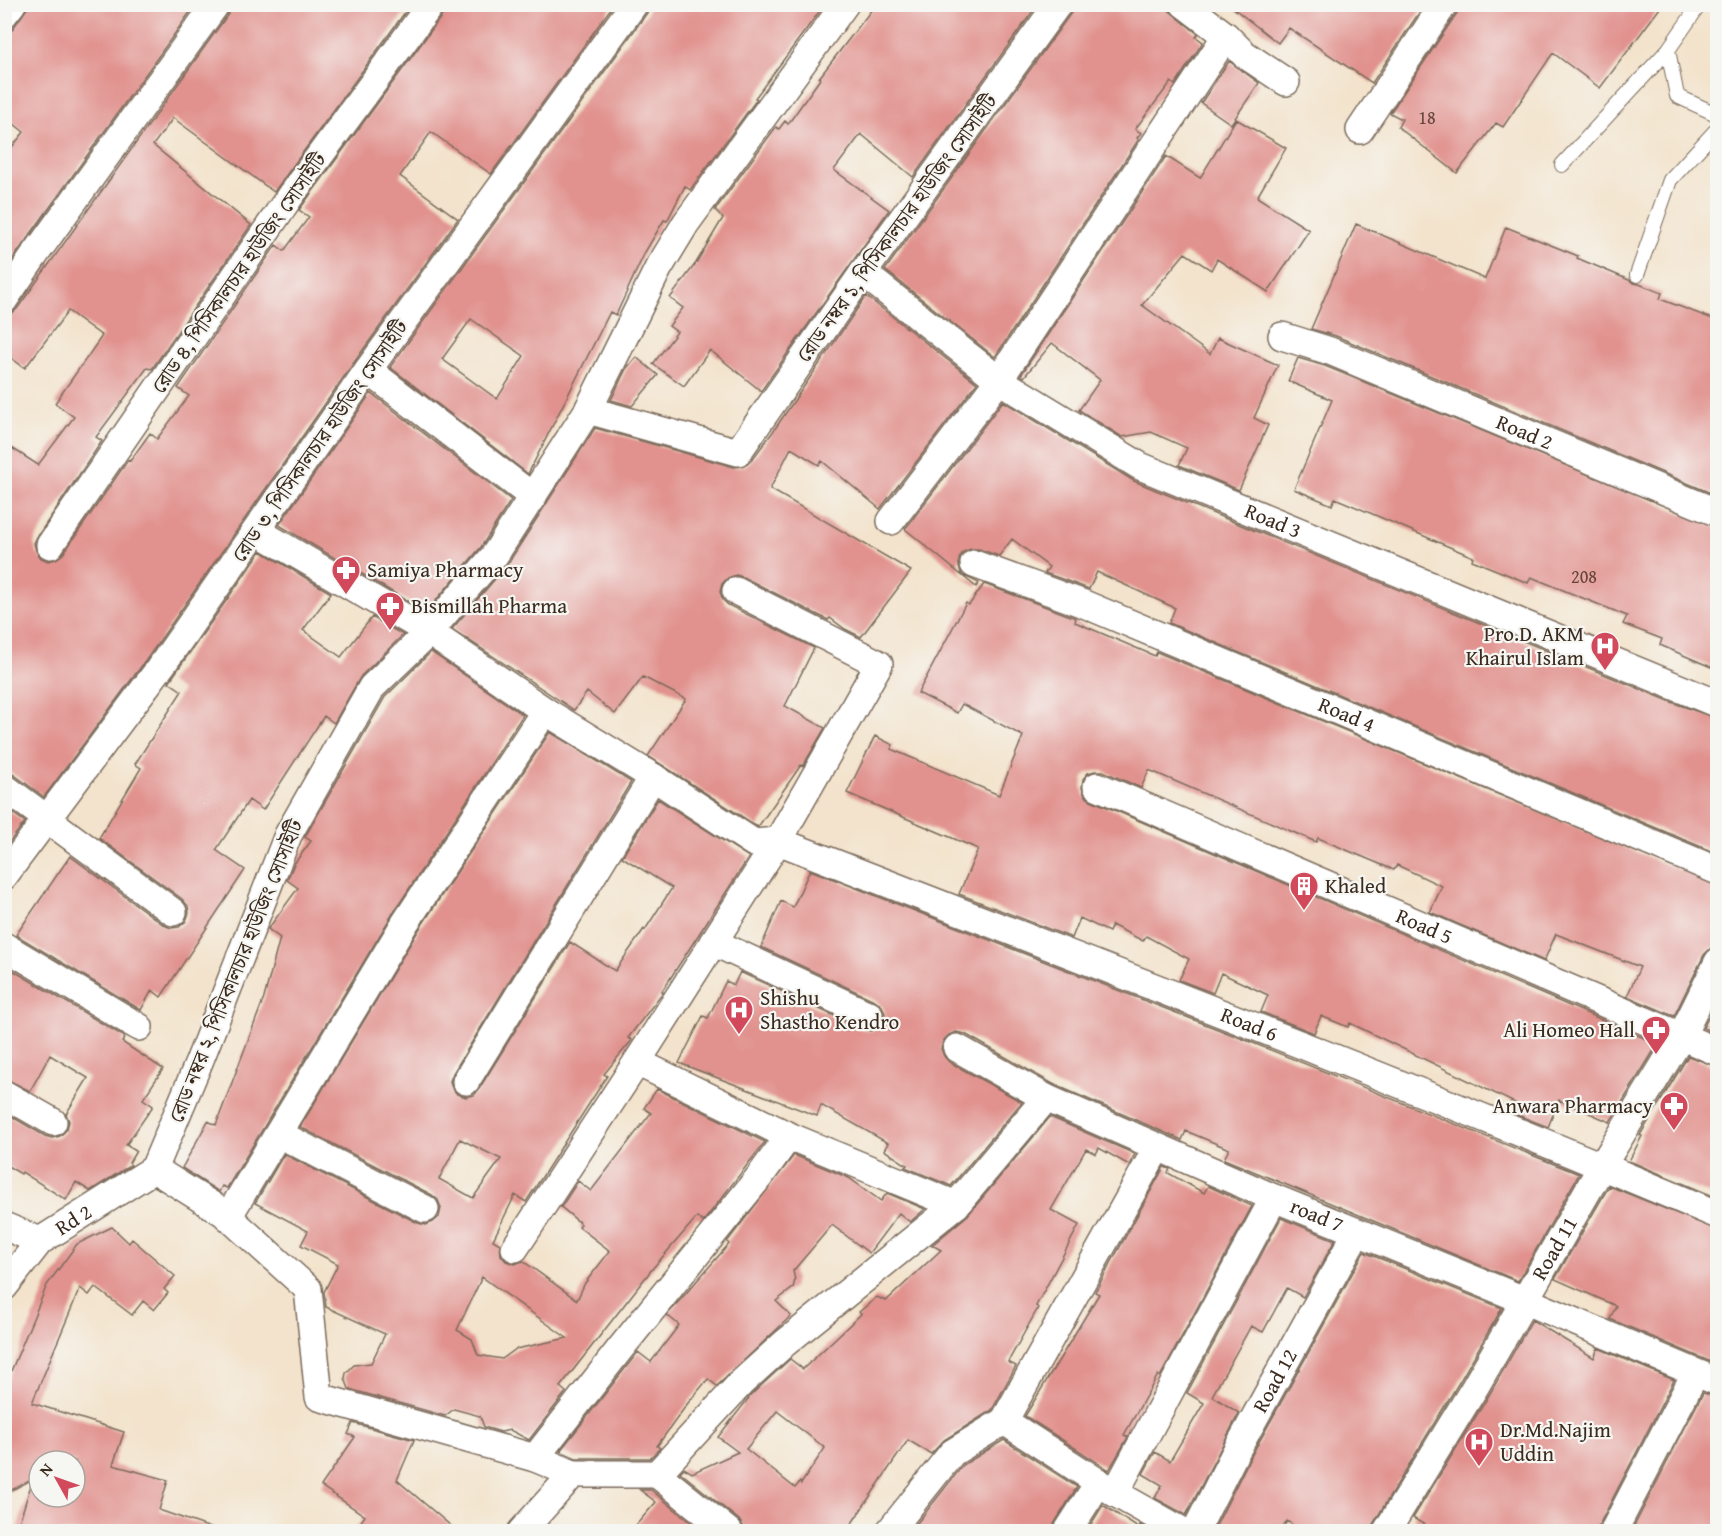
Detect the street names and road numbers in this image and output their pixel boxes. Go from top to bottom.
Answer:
street label: রোড নম্বর ১, পিসিকালচার হাউজিং সোসাইটি [788,86,1005,368]
street label: রোড ৪, পিসিকালচার হাউজিং সোসাইটি [143,145,334,400]
street label: রোড ৩, পিসিকালচার হাউজিং সোসাইটি [224,312,416,568]
street label: Road 2 [1492,406,1558,457]
street label: Road 3 [1240,495,1306,546]
street label: Road 4 [1314,688,1380,740]
street label: রোড নম্বর ২, পিসিকালচার হাউজিং সোসাইটি [160,814,311,1127]
street label: Road 5 [1391,900,1458,952]
street label: Road 6 [1216,999,1282,1049]
street label: road 7 [1286,1190,1348,1240]
street label: Rd 2 [49,1196,98,1243]
street label: Road 11 [1524,1211,1585,1286]
street label: Road 12 [1244,1343,1305,1418]

